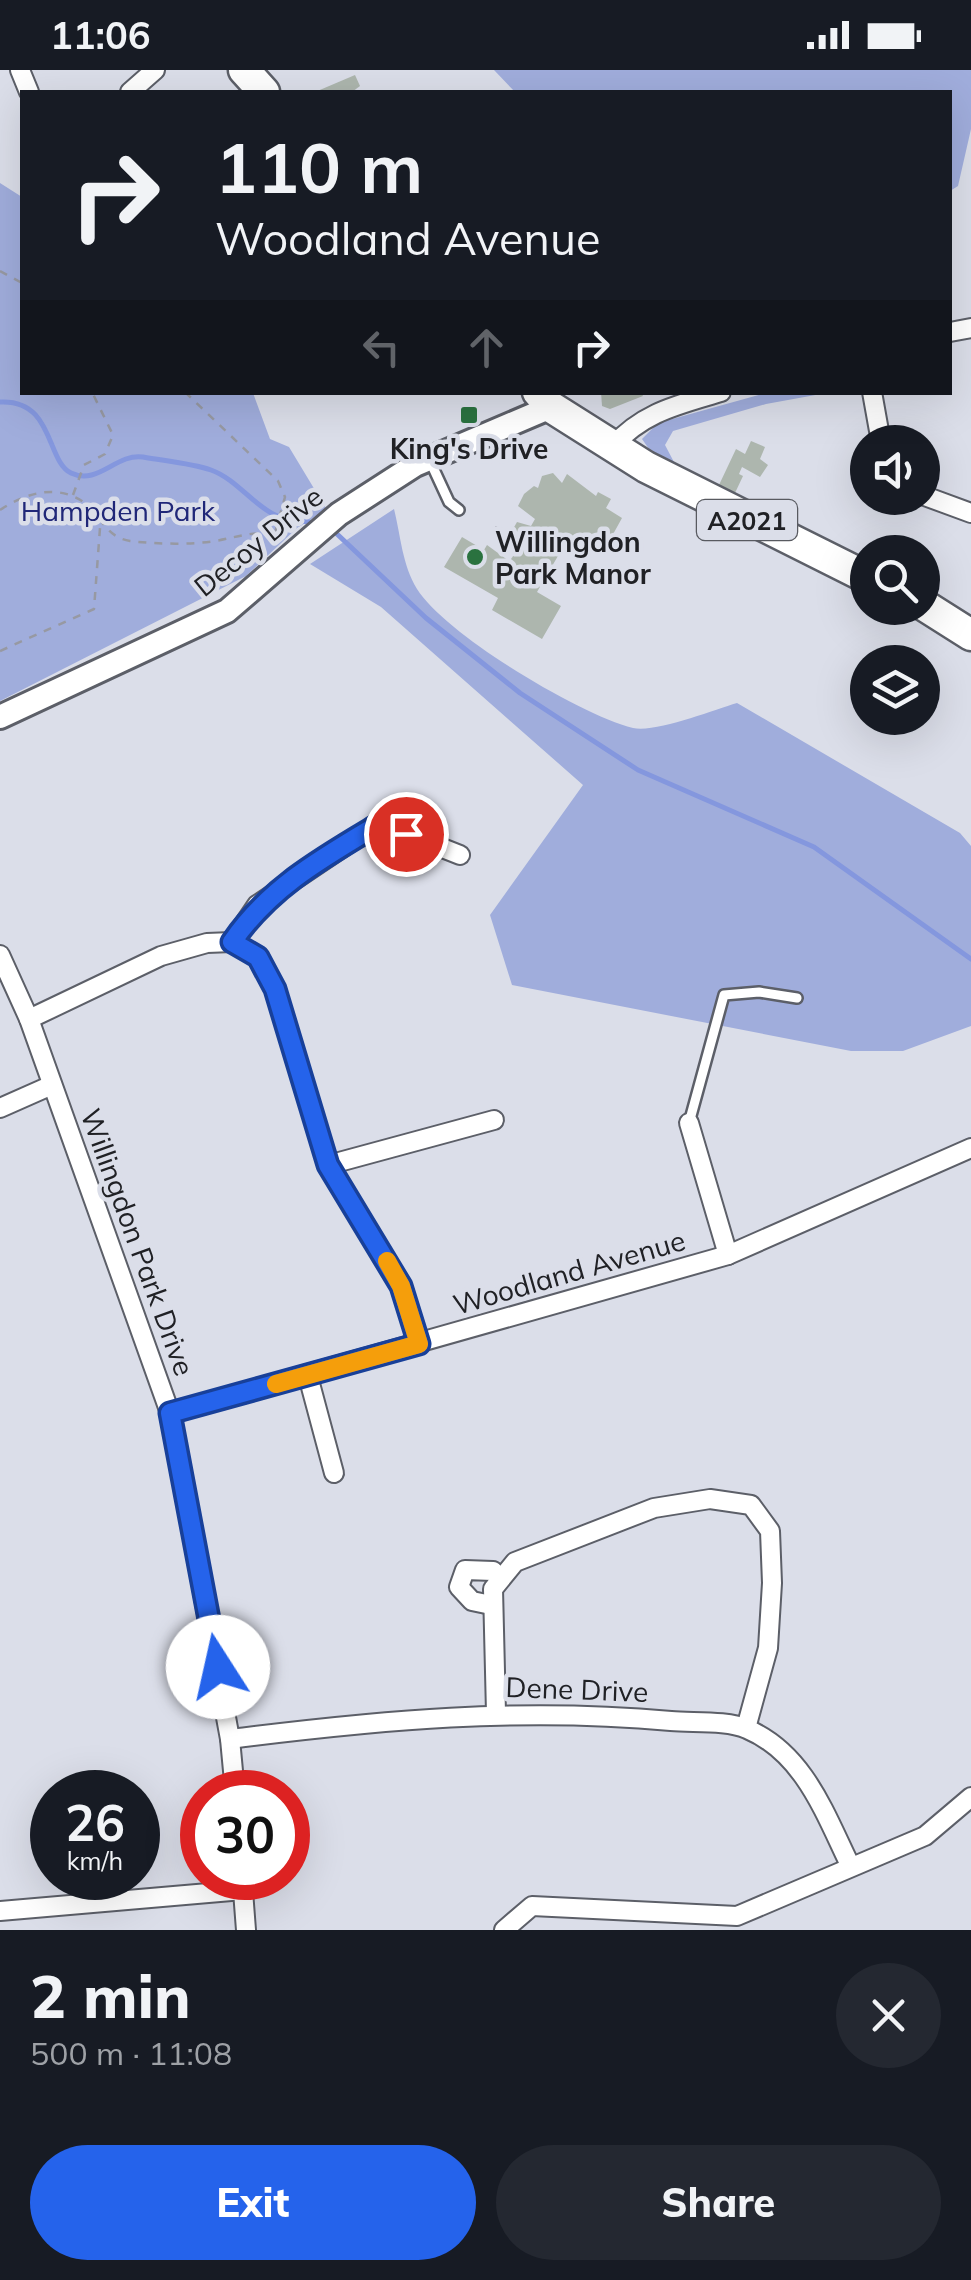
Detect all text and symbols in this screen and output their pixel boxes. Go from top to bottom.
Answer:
text: 11:06 [50,11,151,59]
text: 110 m [215,123,423,211]
icon: right [50,130,180,260]
text: Woodland Avenue [215,210,600,266]
icon: left [354,320,409,375]
icon: ahead [459,320,514,375]
icon: right [564,320,619,375]
marker: King's Drive [458,404,480,426]
map controls [850,425,940,735]
button: sound [850,425,940,515]
place label: King's Drive [390,431,548,466]
street label: Decoy Drive [187,479,329,603]
park label: Hampden Park [21,493,216,528]
road number: A2021 [697,500,797,540]
place label: Willingdon Park Manor [495,524,651,591]
button: search [850,535,940,625]
marker: Willingdon Park Manor [464,546,486,568]
button: layers [850,645,940,735]
pin [364,792,449,877]
icon: arrive [379,807,434,862]
street label: Willingdon Park Drive [73,1104,203,1380]
street label: Woodland Avenue [449,1222,689,1322]
position arrow [166,1615,270,1719]
street label: Dene Drive [505,1669,649,1709]
speed limit sign: 30 [180,1770,310,1900]
text: 26 [65,1791,125,1854]
text: km/h [67,1845,123,1876]
text: 2 min [30,1958,191,2033]
button: close [836,1963,941,2068]
text: 500 m · 11:08 [30,2033,232,2073]
button: Exit [30,2145,476,2260]
button: Share [496,2145,941,2260]

